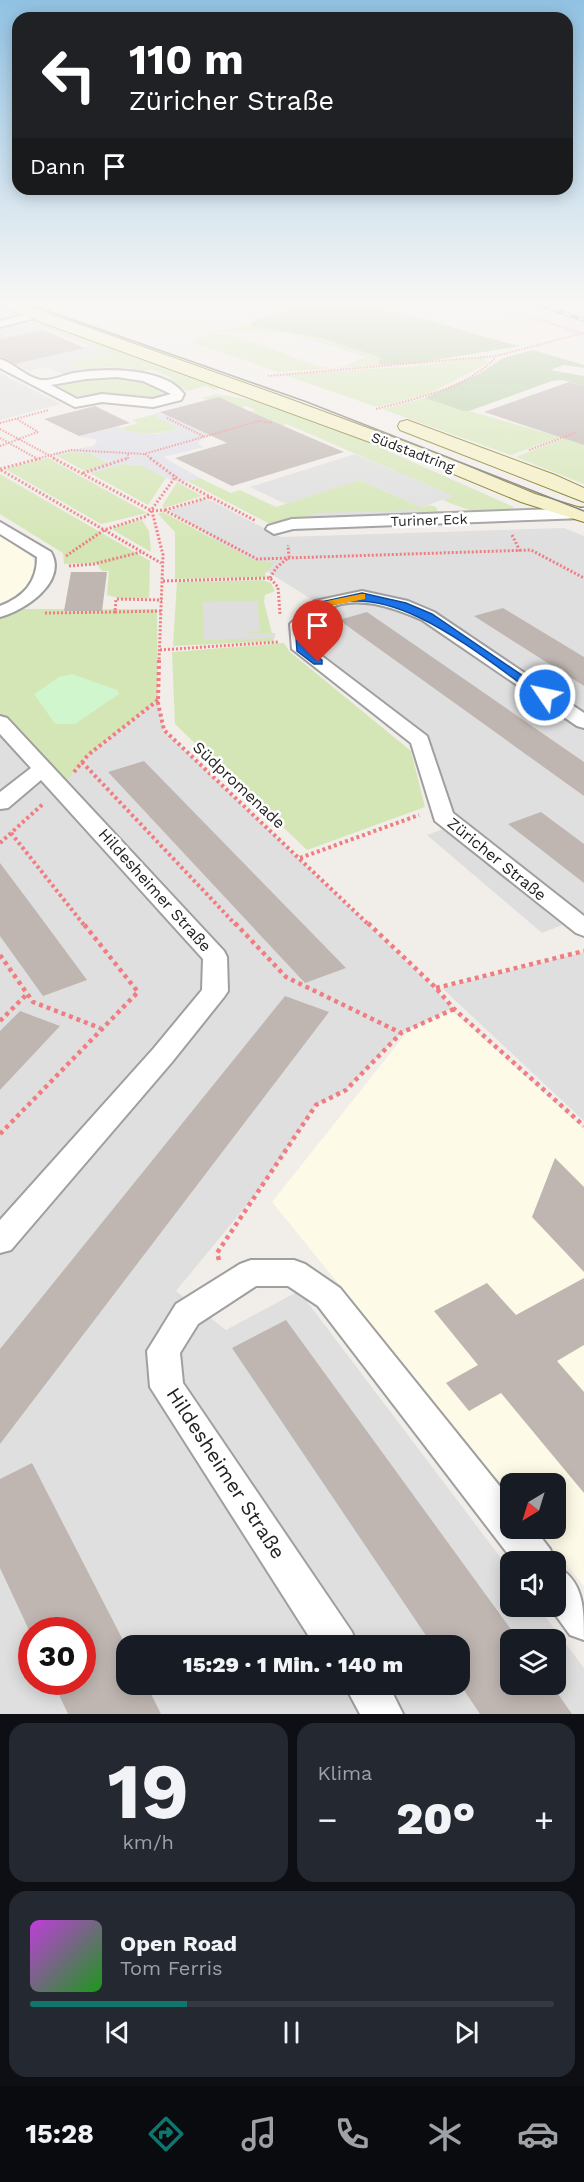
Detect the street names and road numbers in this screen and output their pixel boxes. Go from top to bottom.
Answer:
street label: Südstadtring [369,429,457,475]
street label: Turiner Eck [390,511,468,529]
street label: Südpromenade [189,738,289,832]
street label: Züricher Straße [444,813,550,905]
street label: Hildesheimer Straße [95,824,215,956]
street label: Hildesheimer Straße [162,1383,290,1563]

